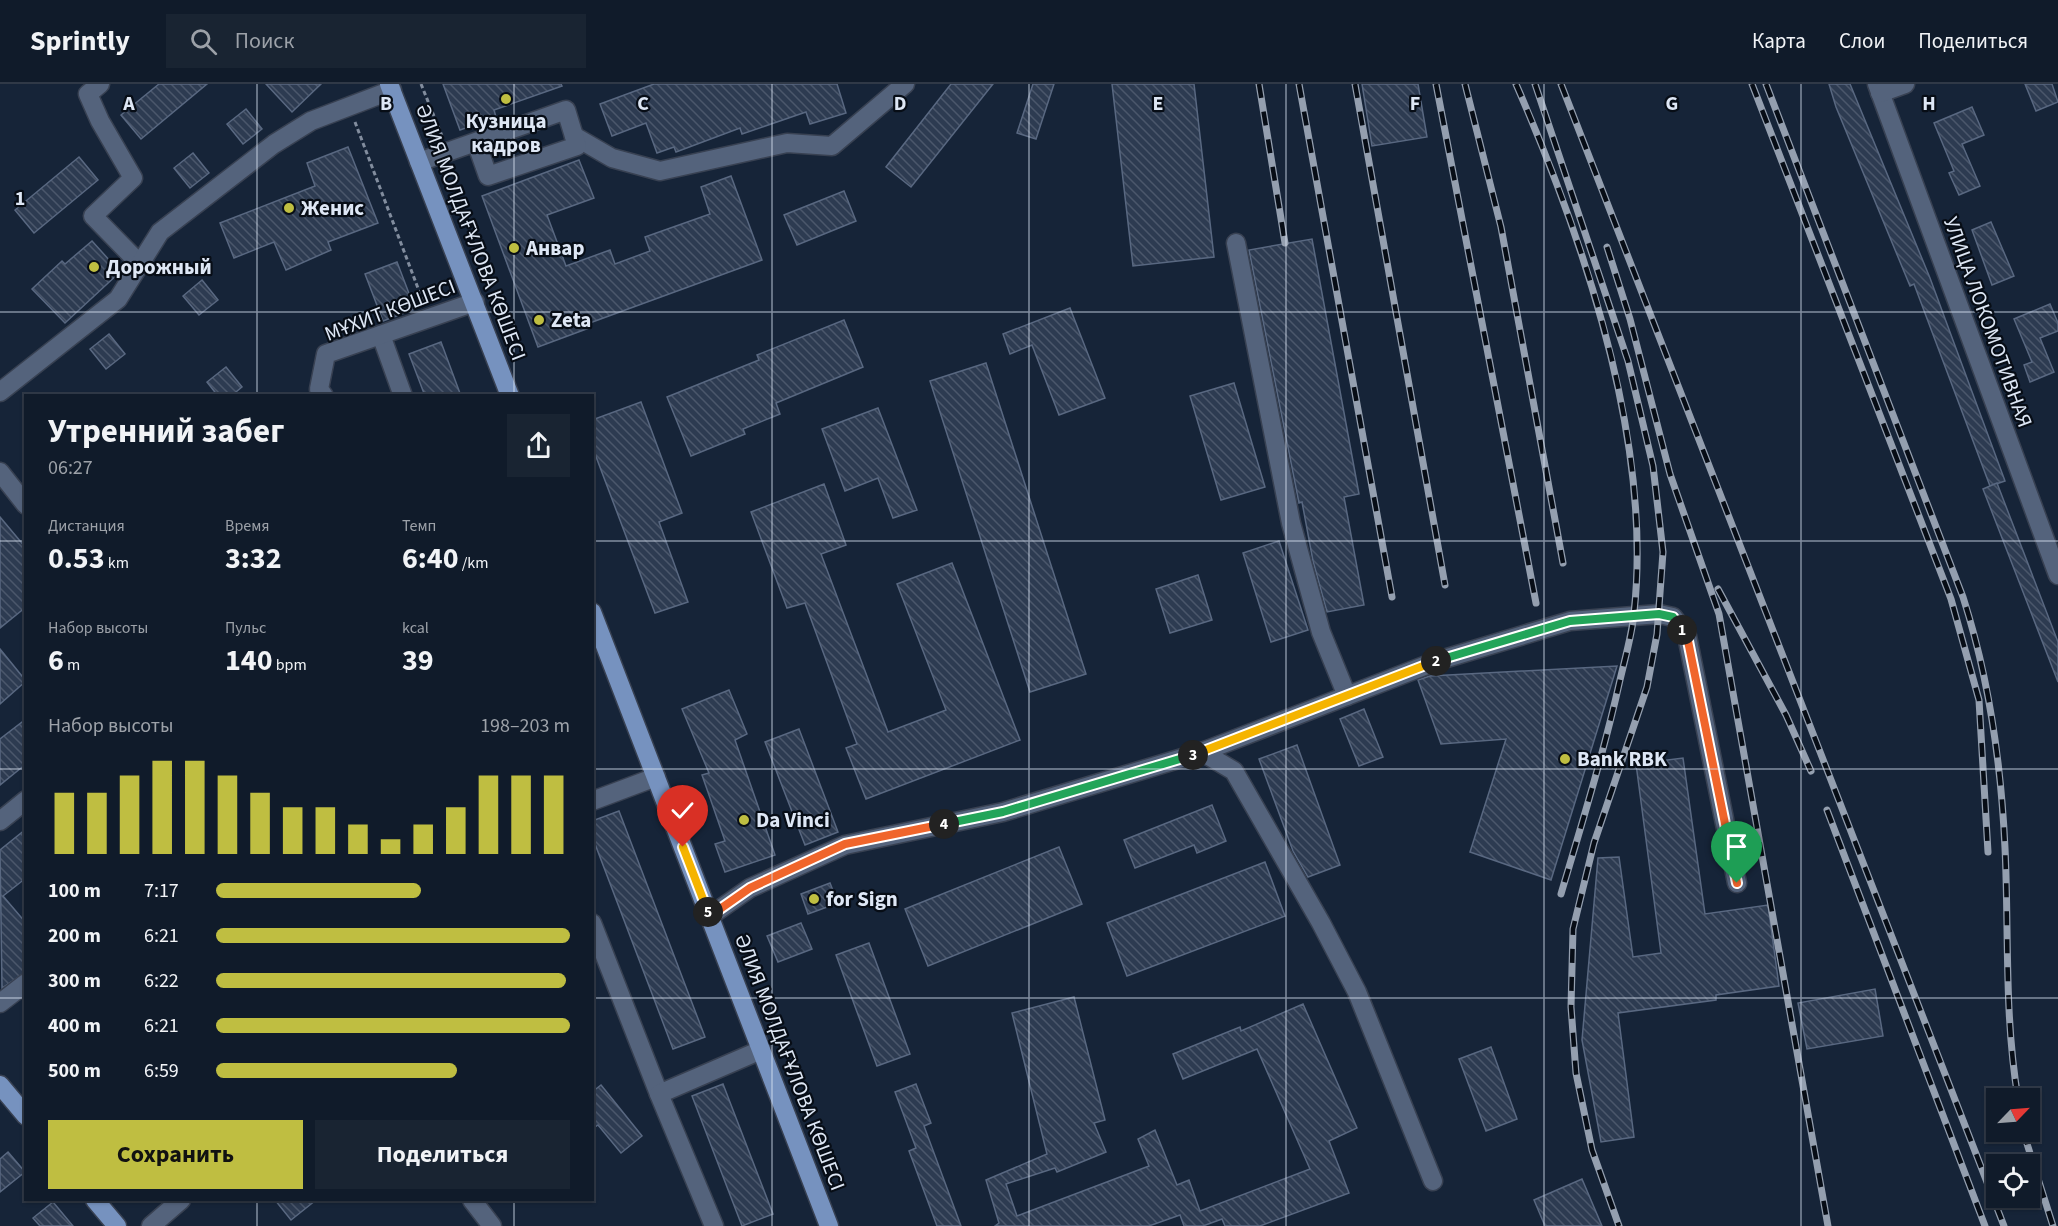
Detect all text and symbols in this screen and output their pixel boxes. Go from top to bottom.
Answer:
search box [166,14,586,68]
text: Sprintly [30,21,130,61]
icon: search [187,25,220,58]
text: Поиск [235,25,294,57]
text: Карта [1752,26,1806,56]
text: Слои [1839,26,1885,56]
text: Поделиться [1918,26,2028,56]
text: A [122,90,135,118]
text: B [380,90,392,118]
text: C [637,90,649,118]
text: D [894,90,906,118]
text: E [1153,90,1163,118]
text: F [1410,90,1420,118]
text: G [1666,90,1678,118]
text: H [1922,90,1936,118]
marker: Кузница кадров [499,92,513,106]
street label: ӘЛИЯ МОЛДАҒҰЛОВА КӨШЕСІ [408,99,534,365]
place label: Кузница кадров [465,106,547,160]
text: 1 [15,185,25,213]
place label: Женис [301,193,364,223]
marker: Женис [282,201,296,215]
street label: УЛИЦА ЛОКОМОТИВНАЯ [1936,212,2040,432]
place label: Анвар [525,233,584,263]
marker: Анвар [507,241,521,255]
place label: Дорожный [106,252,212,282]
marker: Дорожный [87,260,101,274]
street label: МҰХИТ КӨШЕСІ [320,271,460,349]
place label: Zeta [551,305,591,335]
marker: Zeta [532,313,546,327]
text: Утренний забег [48,408,284,455]
button: share [507,414,570,477]
text: 06:27 [48,454,93,482]
text: Дистанция [48,515,125,537]
text: Время [225,515,270,537]
text: Темп [402,515,436,537]
text: 0.53 [48,537,105,580]
text: 3:32 [225,537,282,580]
text: 6:40 [402,537,459,580]
text: km [105,552,129,574]
text: /km [459,552,489,574]
pin: 1 [1667,615,1697,645]
text: Набор высоты [48,617,148,639]
text: Пульс [225,617,266,639]
text: kcal [402,617,429,639]
text: 1 [1678,619,1686,641]
text: 6 [48,639,64,682]
text: 140 [225,639,273,682]
text: 39 [402,639,434,682]
pin: 2 [1421,646,1451,676]
text: 2 [1432,650,1440,672]
text: m [64,654,80,676]
text: bpm [273,654,307,676]
text: Набор высоты [48,712,173,740]
text: 198–203 m [480,712,570,740]
pin: 3 [1178,740,1208,770]
text: 3 [1189,744,1197,766]
place label: Bank RBK [1577,744,1668,774]
marker: Bank RBK [1558,752,1572,766]
pin [657,785,708,847]
icon: check [666,794,699,827]
place label: Da Vinci [756,805,830,835]
pin: 4 [929,809,959,839]
marker: Da Vinci [737,813,751,827]
text: 4 [940,813,948,835]
pin [1711,821,1762,883]
icon: arrive [1720,830,1753,863]
text: 100 m [48,877,101,905]
text: 7:17 [144,877,179,905]
place label: for Sign [826,884,898,914]
marker: for Sign [807,892,821,906]
pin: 5 [693,897,723,927]
text: 5 [704,901,712,923]
text: 200 m [48,922,101,950]
text: 6:21 [144,922,179,950]
street label: ӘЛИЯ МОЛДАҒҰЛОВА КӨШЕСІ [727,929,853,1195]
text: 300 m [48,967,101,995]
text: 6:22 [144,967,179,995]
text: 400 m [48,1012,101,1040]
text: 6:21 [144,1012,179,1040]
text: 500 m [48,1057,101,1085]
text: 6:59 [144,1057,179,1085]
north arrow [1986,1088,2040,1142]
map controls [1986,1088,2040,1208]
button: Сохранить [48,1120,303,1189]
button: Поделиться [315,1120,570,1189]
button: locate [1986,1154,2040,1208]

